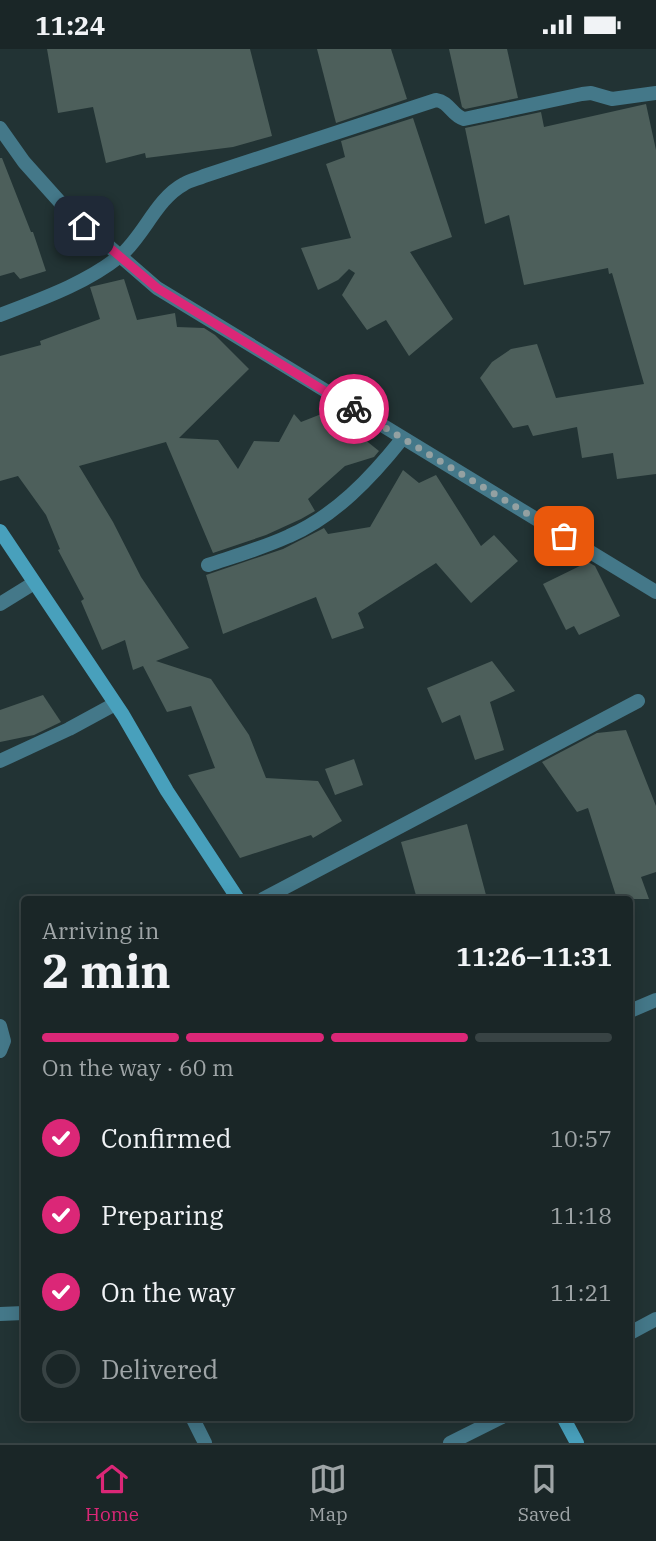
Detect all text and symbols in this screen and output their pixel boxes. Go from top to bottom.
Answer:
text: 11:24 [35,8,105,42]
pin [54,196,114,256]
icon: home [65,207,103,245]
courier [319,374,389,444]
icon: bike [335,390,373,428]
pin [534,506,594,566]
icon: bag [545,517,583,555]
text: Arriving in [42,915,159,945]
text: 11:26–11:31 [456,939,612,973]
text: 2 min [42,941,171,1001]
text: On the way · 60 m [42,1052,234,1082]
icon: check [42,1119,80,1157]
text: Confirmed [101,1121,232,1155]
text: 10:57 [550,1123,612,1153]
icon: check [42,1196,80,1234]
text: Preparing [101,1198,223,1232]
text: 11:18 [550,1200,612,1230]
icon: check [42,1273,80,1311]
text: On the way [101,1275,235,1309]
text: 11:21 [550,1277,612,1307]
text: Delivered [101,1352,218,1386]
tab: Home [85,1460,139,1526]
tab: Map [309,1460,348,1526]
tab: Saved [518,1460,571,1526]

